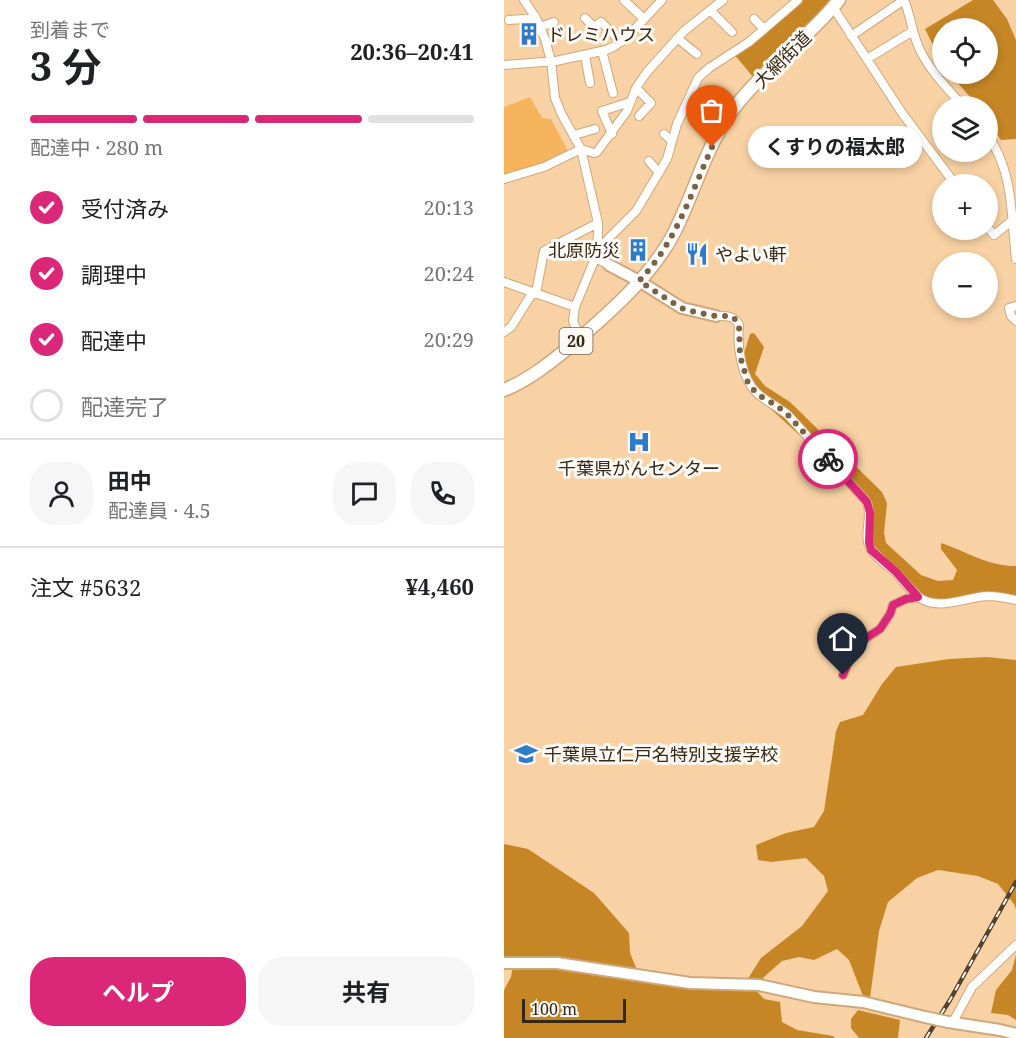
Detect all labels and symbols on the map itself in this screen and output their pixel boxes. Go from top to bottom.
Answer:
building icon: ドレミハウス [516,21,542,47]
place label: ドレミハウス [547,22,655,46]
street label: 大網街道 [748,25,816,93]
pin [686,85,737,147]
callout: くすりの福太郎 [748,126,922,168]
building icon: 北原防災 [625,237,651,263]
place label: 北原防災 [548,238,620,262]
restaurant icon: やよい軒 [684,241,710,267]
place label: やよい軒 [715,242,787,266]
road number: 20 [560,328,592,354]
hospital icon: 千葉県がんセンター [626,429,652,455]
courier [798,429,858,489]
place label: 千葉県がんセンター [558,456,720,480]
pin [817,613,868,675]
school or university icon: 千葉県立仁戸名特別支援学校 [513,741,539,767]
place label: 千葉県立仁戸名特別支援学校 [544,742,778,766]
scale bar [522,996,626,1024]

